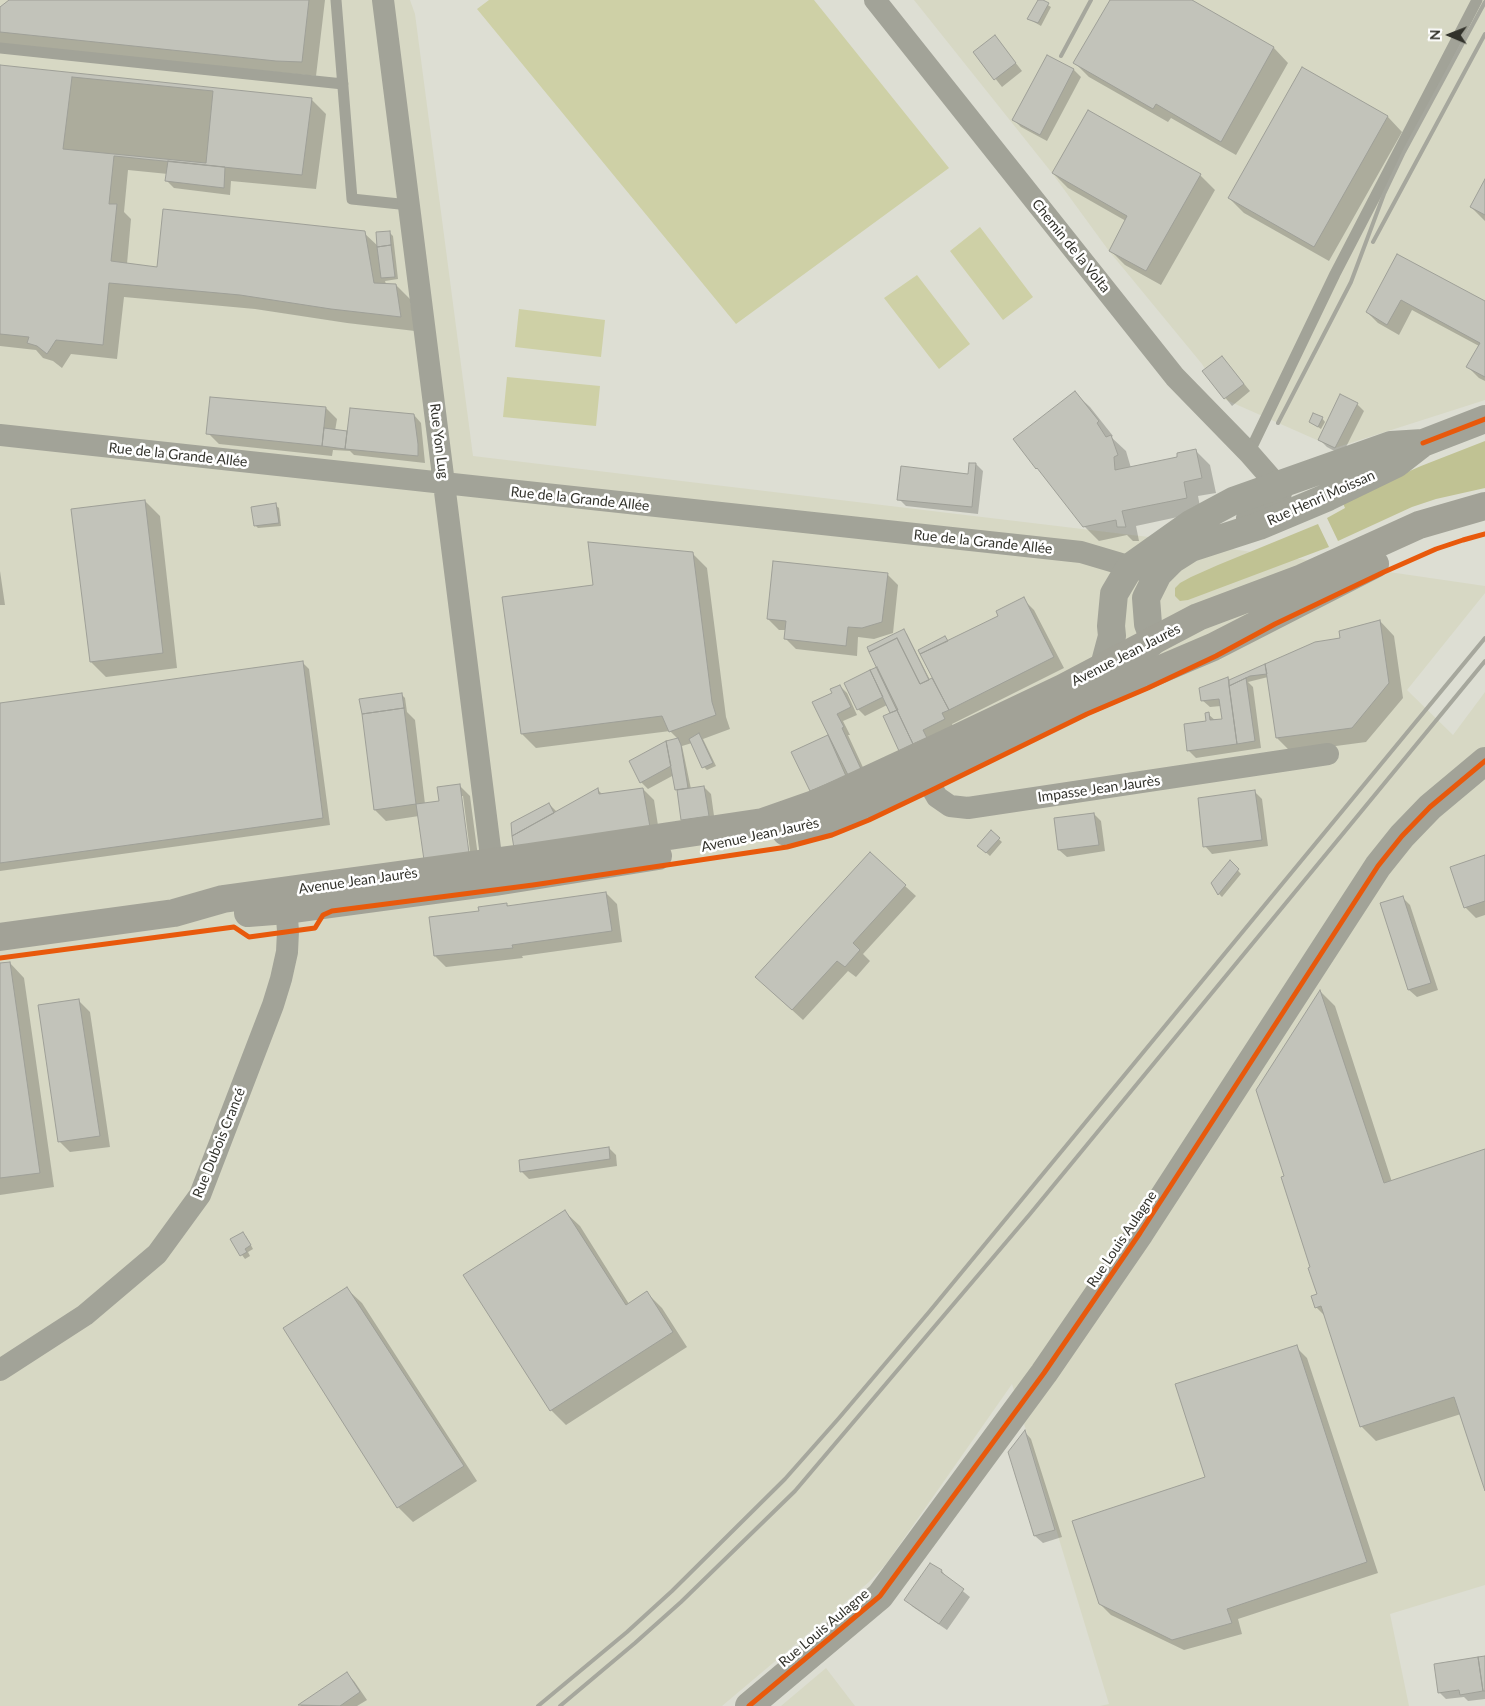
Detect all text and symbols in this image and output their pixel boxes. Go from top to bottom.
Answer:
north arrow [1425,10,1475,60]
text: N [1426,29,1443,40]
street label: Chemin de la Volta [1028,196,1114,296]
street label: Rue Yon Lug [426,402,452,480]
street label: Rue de la Grande Allée [108,439,248,471]
street label: Rue Henri Moissan [1265,467,1377,529]
street label: Rue de la Grande Allée [510,483,650,515]
street label: Rue de la Grande Allée [913,526,1053,558]
street label: Avenue Jean Jaurès [1069,620,1183,690]
street label: Impasse Jean Jaurès [1037,772,1161,806]
street label: Avenue Jean Jaurès [700,814,820,856]
street label: Avenue Jean Jaurès [297,864,419,898]
street label: Rue Dubois Crancé [189,1085,249,1201]
street label: Rue Louis Aulagne [1084,1188,1160,1290]
street label: Rue Louis Aulagne [775,1585,873,1671]

